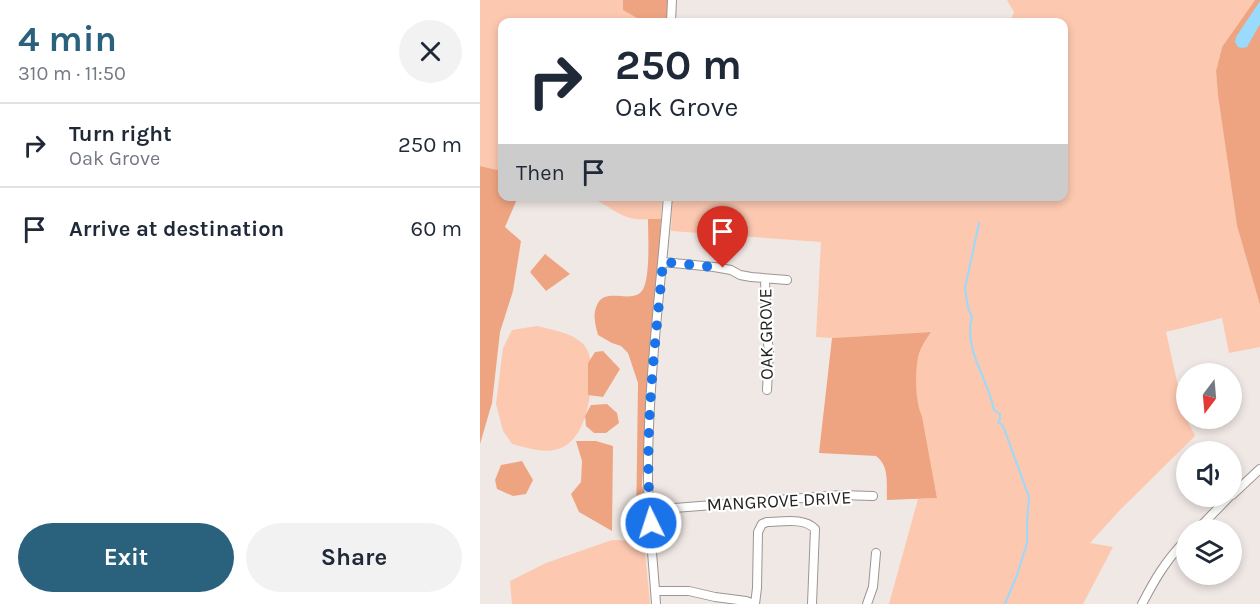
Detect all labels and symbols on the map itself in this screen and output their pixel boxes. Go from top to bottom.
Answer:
pin [697,206,748,268]
street label: OAK GROVE [754,288,778,380]
north arrow [1176,363,1242,429]
street label: MANGROVE DRIVE [706,486,852,516]
position arrow [619,491,683,555]

